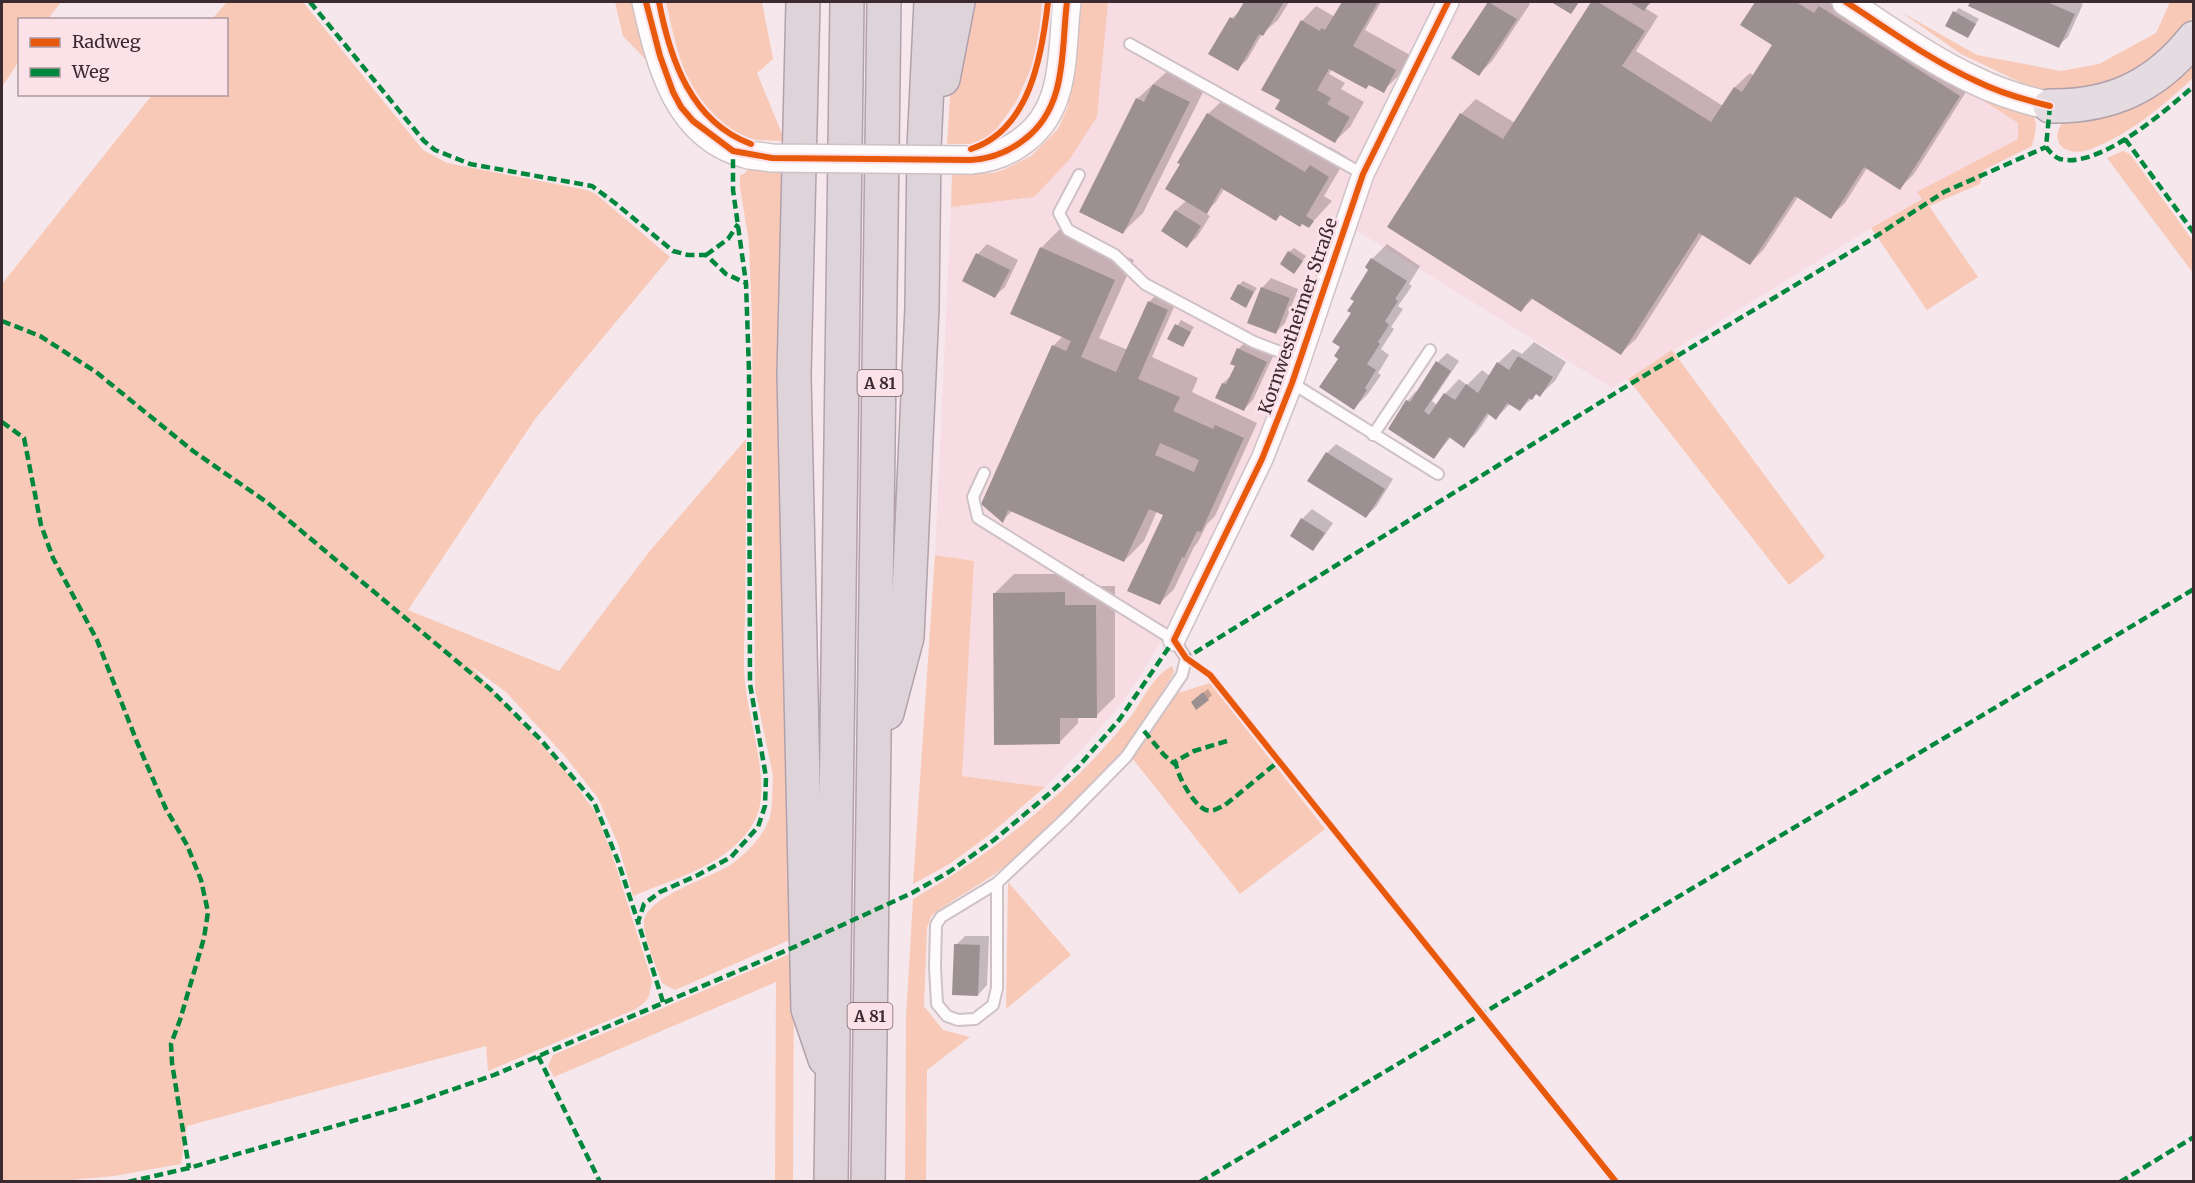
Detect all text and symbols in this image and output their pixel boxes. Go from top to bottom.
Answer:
legend [18,18,228,96]
text: Radweg [72,30,141,53]
text: Weg [71,60,110,83]
street label: Kornwestheimer Straße [1253,215,1342,417]
road number: A 81 [858,370,902,396]
road number: A 81 [848,1003,892,1029]

